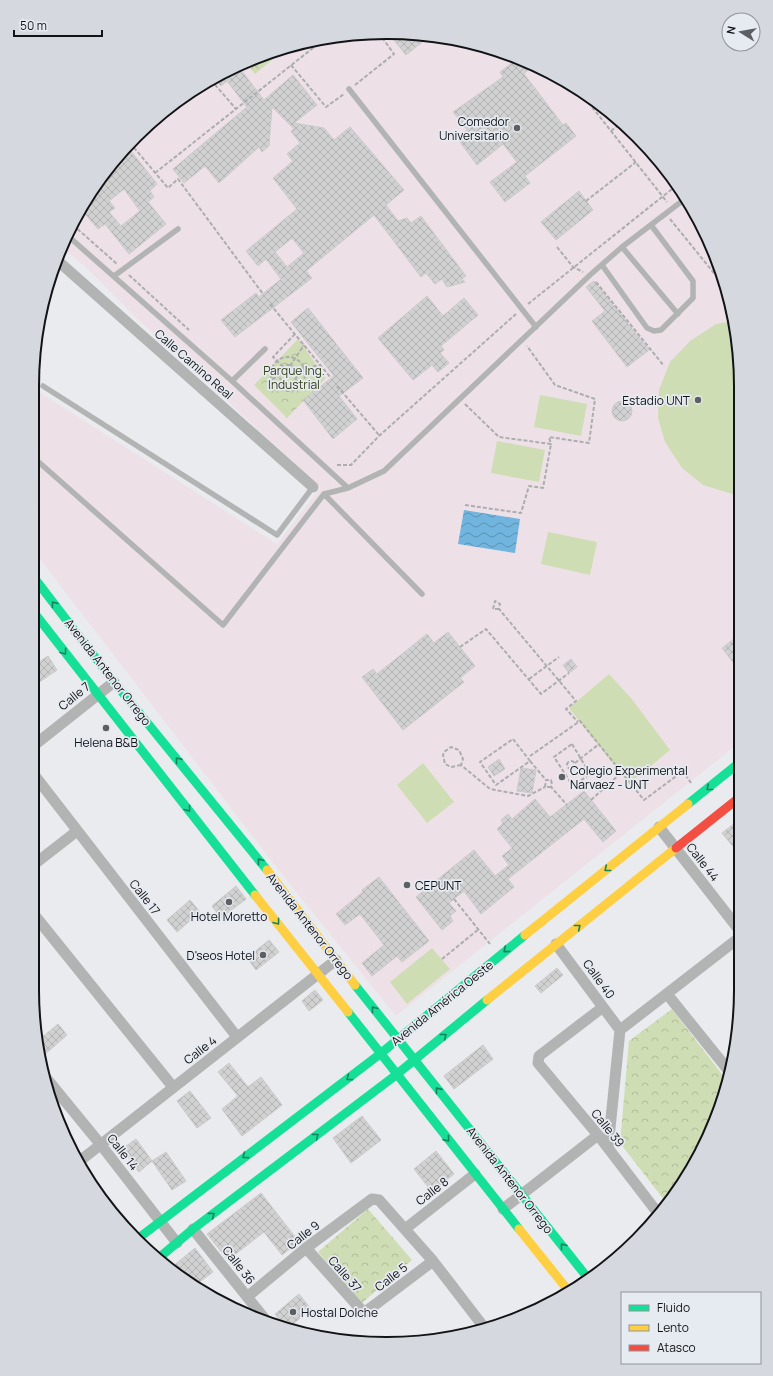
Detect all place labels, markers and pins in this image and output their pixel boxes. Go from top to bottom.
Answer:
place label: Comedor Universitario [439,113,510,144]
marker: Comedor Universitario [512,123,522,133]
place label: Estadio UNT [622,392,691,409]
marker: Estadio UNT [693,395,703,405]
marker: Helena B&B [101,723,111,733]
place label: Helena B&B [74,734,138,751]
place label: Colegio Experimental Narvaez - UNT [570,762,688,793]
marker: Colegio Experimental Narvaez - UNT [557,772,567,782]
place label: CEPUNT [415,877,462,894]
marker: CEPUNT [402,880,412,890]
marker: Hotel Moretto [224,897,234,907]
place label: Hotel Moretto [191,908,267,925]
place label: D'seos Hotel [187,947,255,964]
marker: D'seos Hotel [258,950,268,960]
place label: Hostal Dolche [301,1304,378,1321]
marker: Hostal Dolche [288,1307,298,1317]

